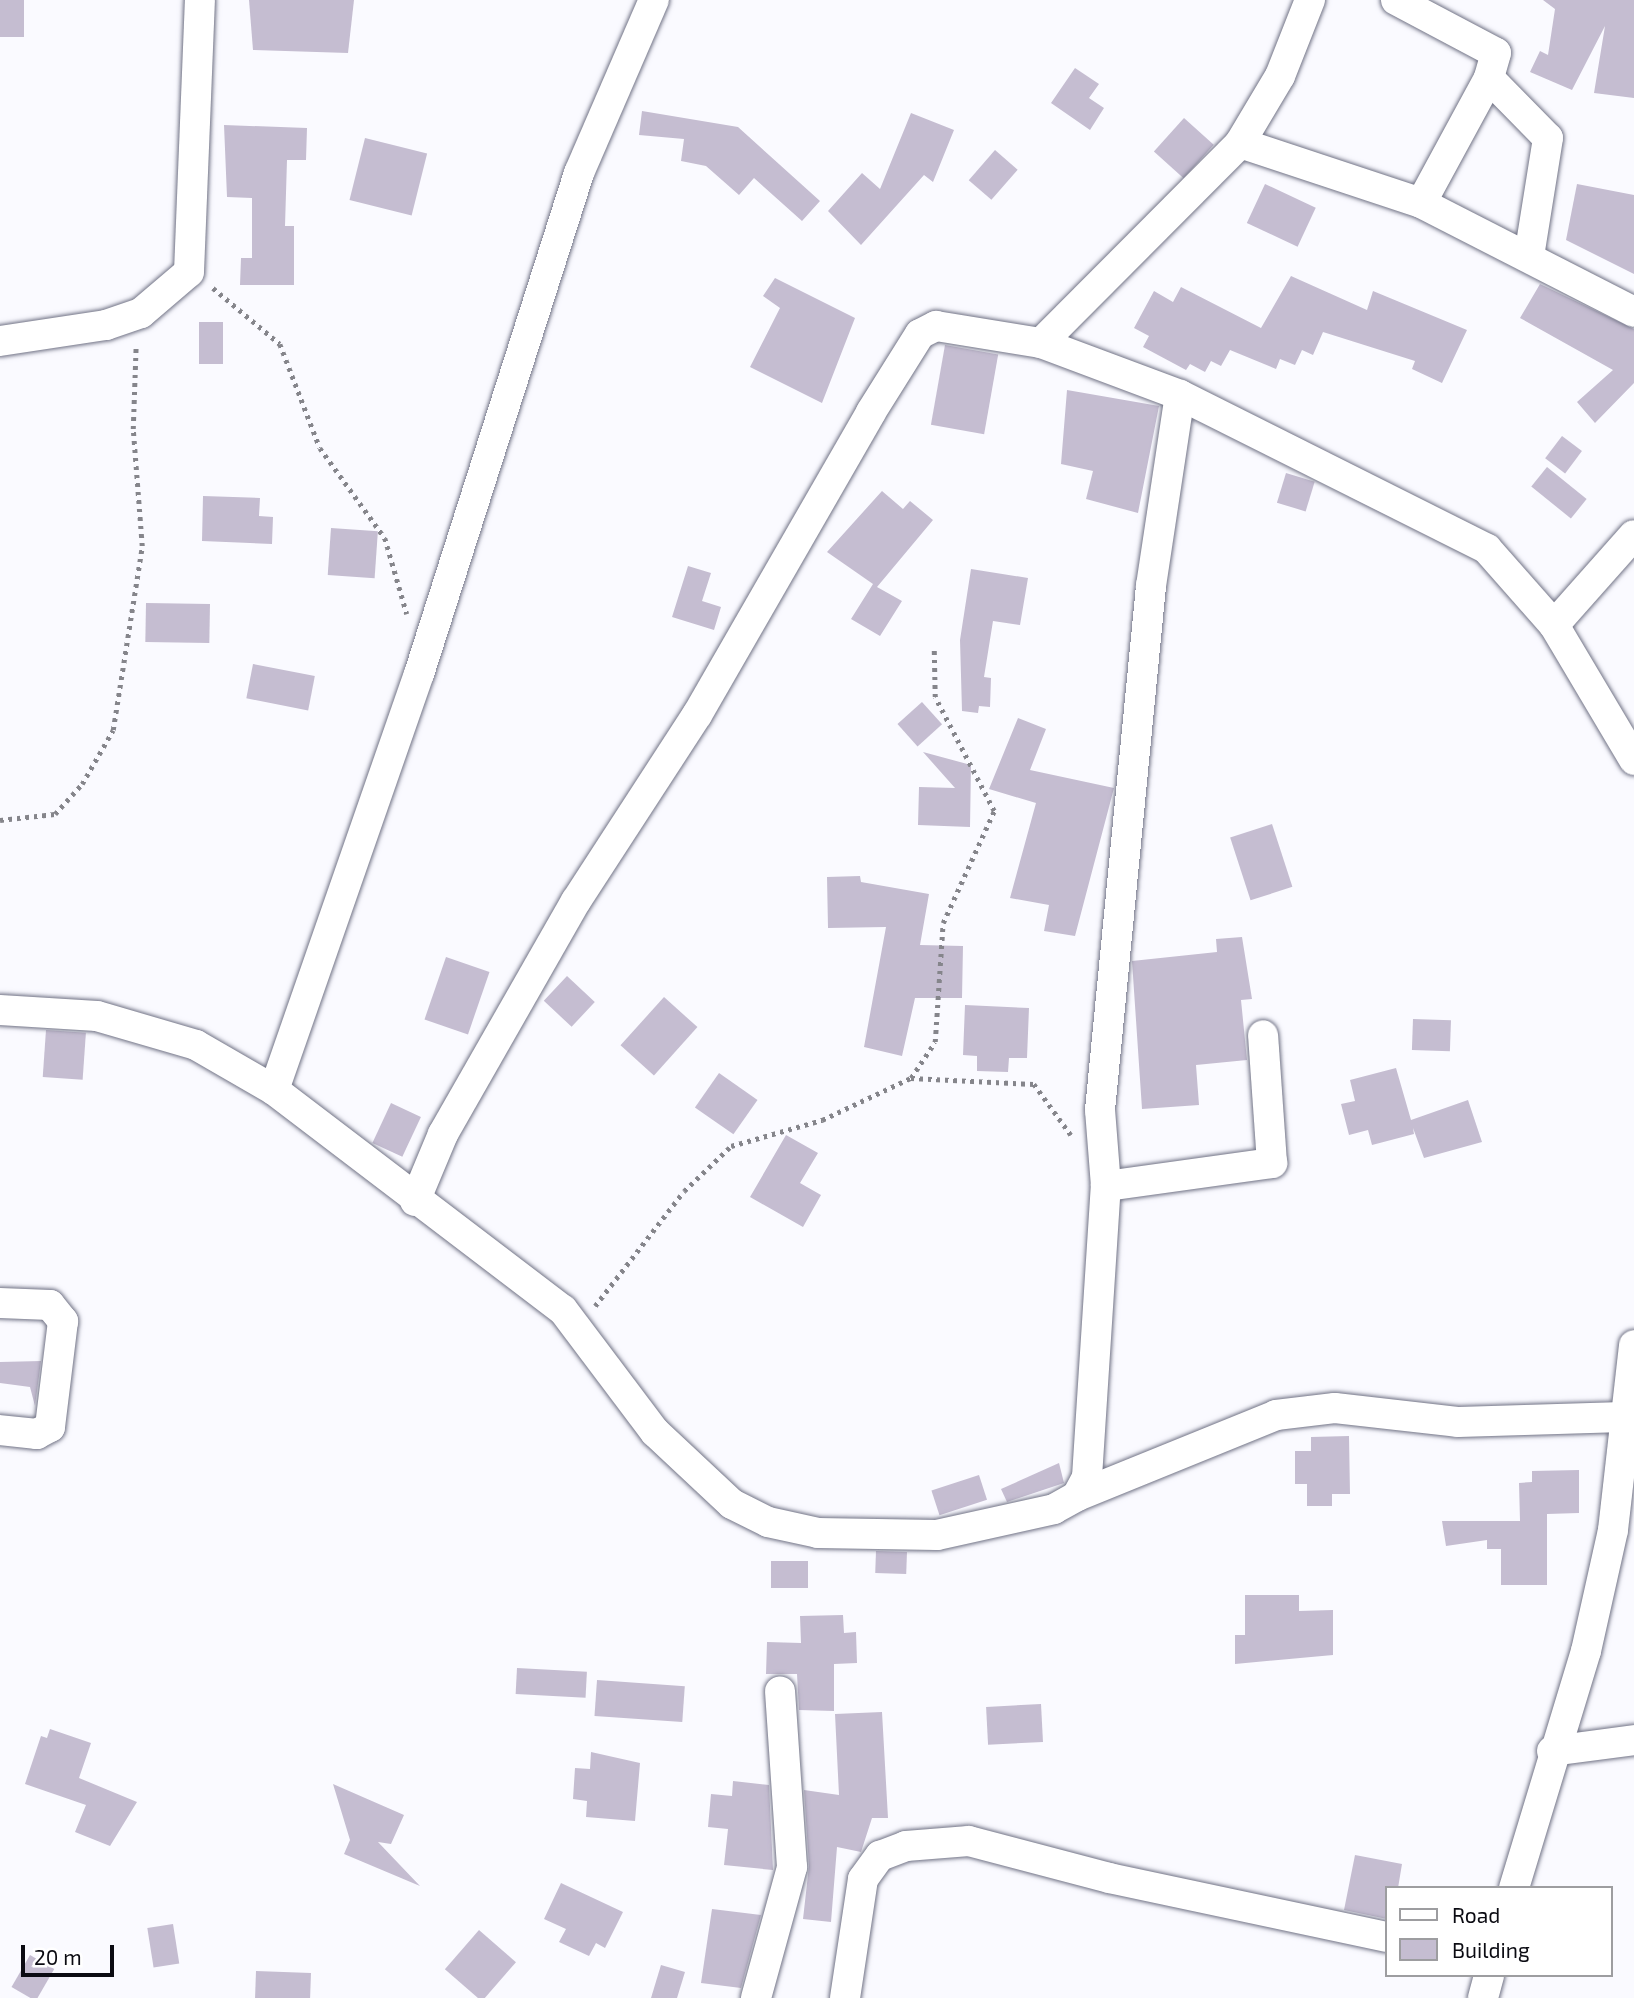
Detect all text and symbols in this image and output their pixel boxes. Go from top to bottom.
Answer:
legend [1386,1886,1613,1977]
text: Road [1452,1902,1500,1927]
scale bar [24,1932,117,1976]
text: Building [1452,1937,1530,1962]
text: 20 m [34,1944,82,1969]

